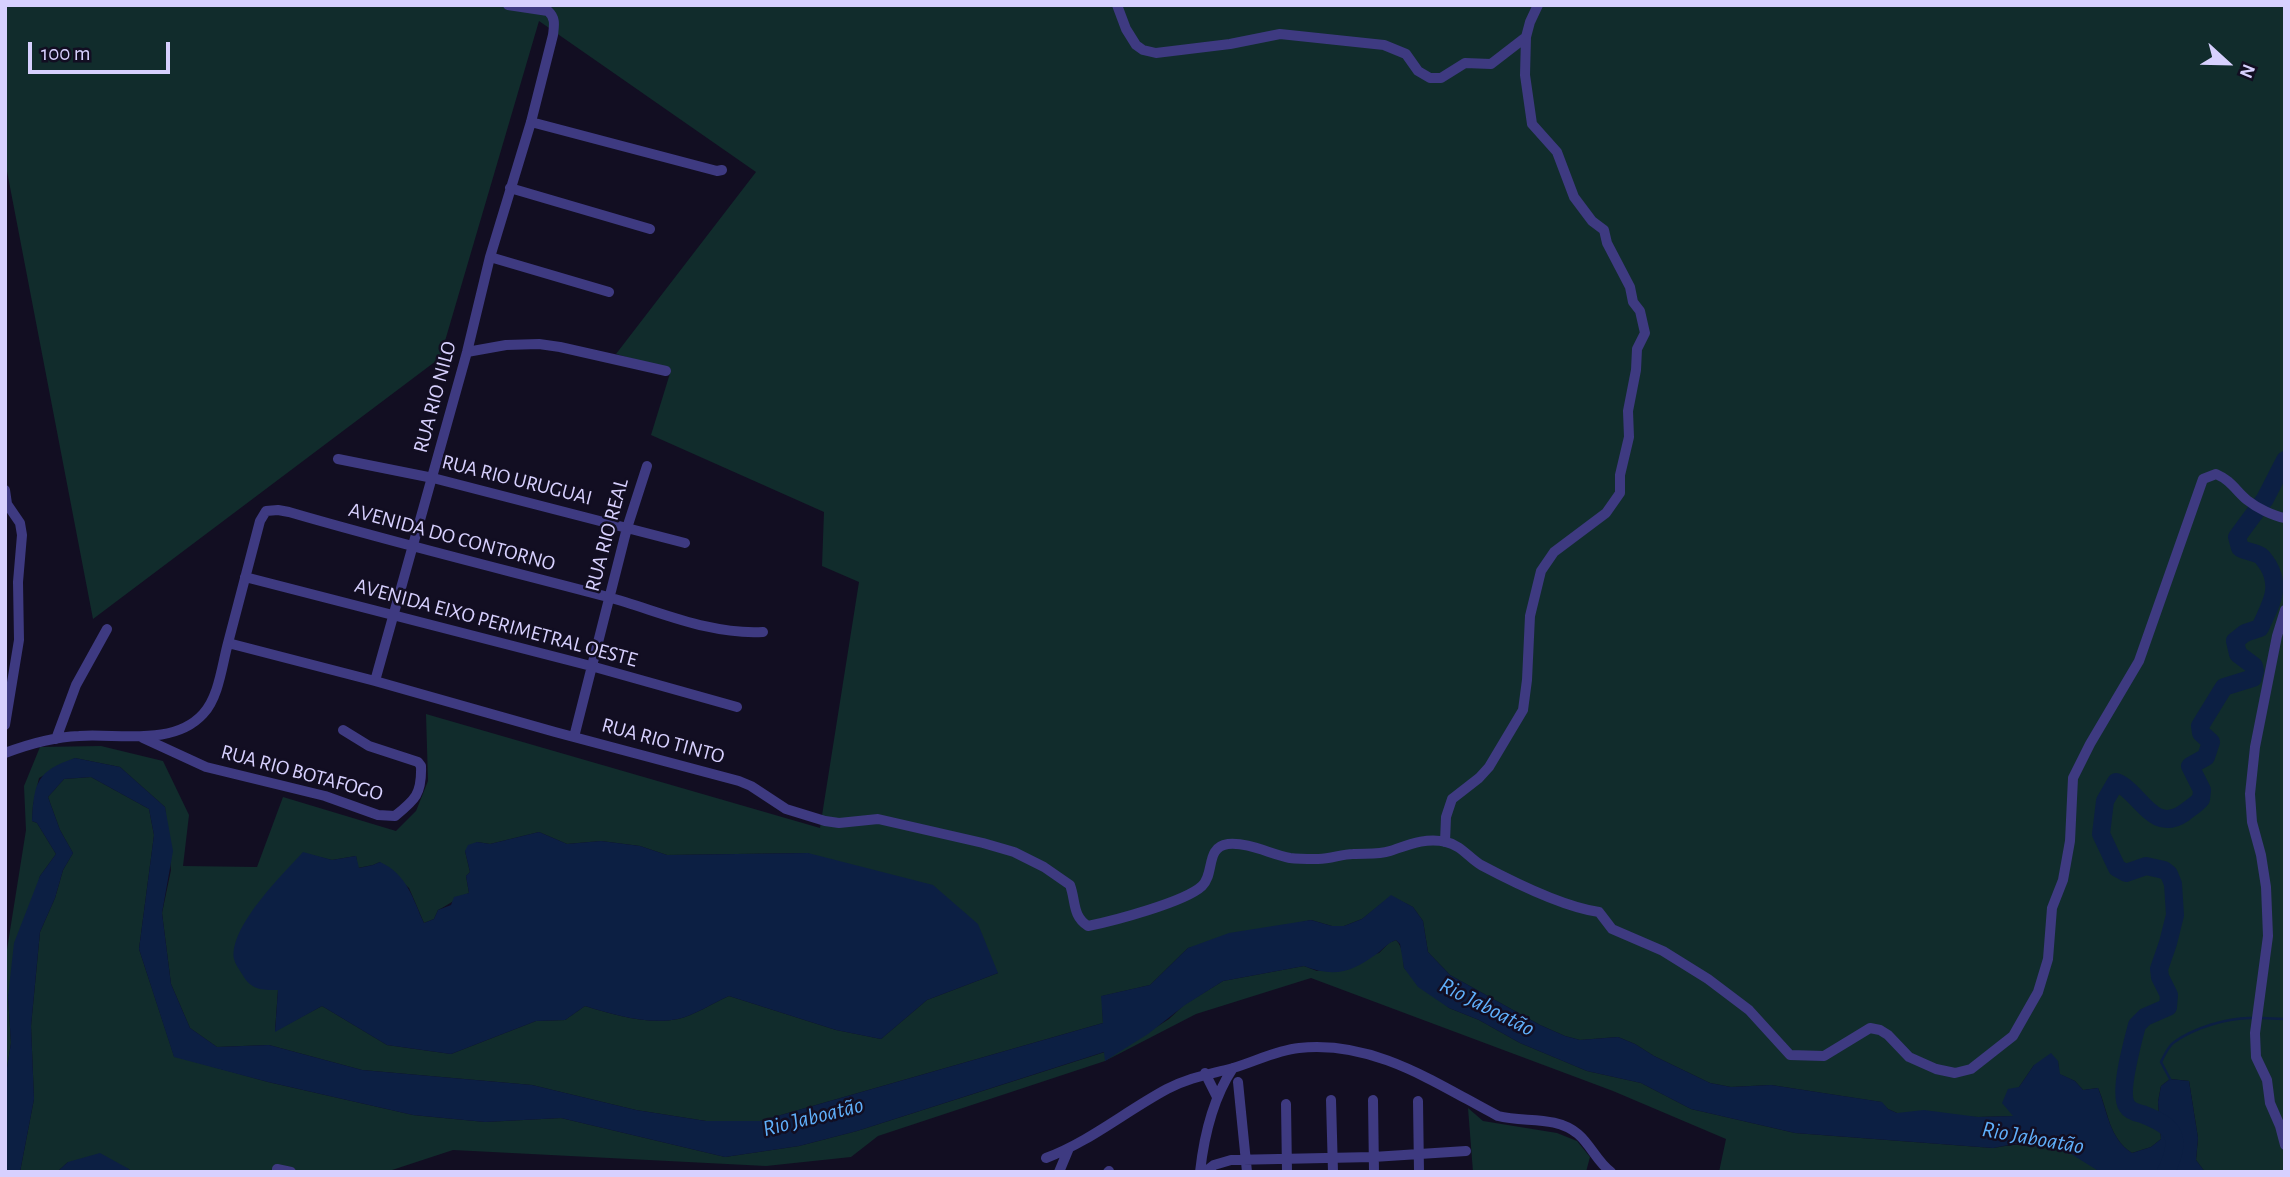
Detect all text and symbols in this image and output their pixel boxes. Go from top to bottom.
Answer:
scale bar [32,28,173,72]
north arrow [2192,28,2262,98]
text: 100 m [41,43,91,64]
text: N [2236,61,2258,81]
street label: RUA RIO NILO [408,338,462,456]
street label: RUA RIO URUGUAI [439,449,595,511]
street label: RUA RIO REAL [580,476,634,594]
street label: AVENIDA DO CONTORNO [346,497,558,577]
street label: AVENIDA EIXO PERIMETRAL OESTE [352,573,640,673]
street label: RUA RIO TINTO [599,713,727,769]
street label: RUA RIO BOTAFOGO [218,739,386,807]
water label: Rio Jaboatão [1435,971,1539,1043]
water label: Rio Jaboatão [760,1091,866,1143]
water label: Rio Jaboatão [1980,1115,2086,1161]

